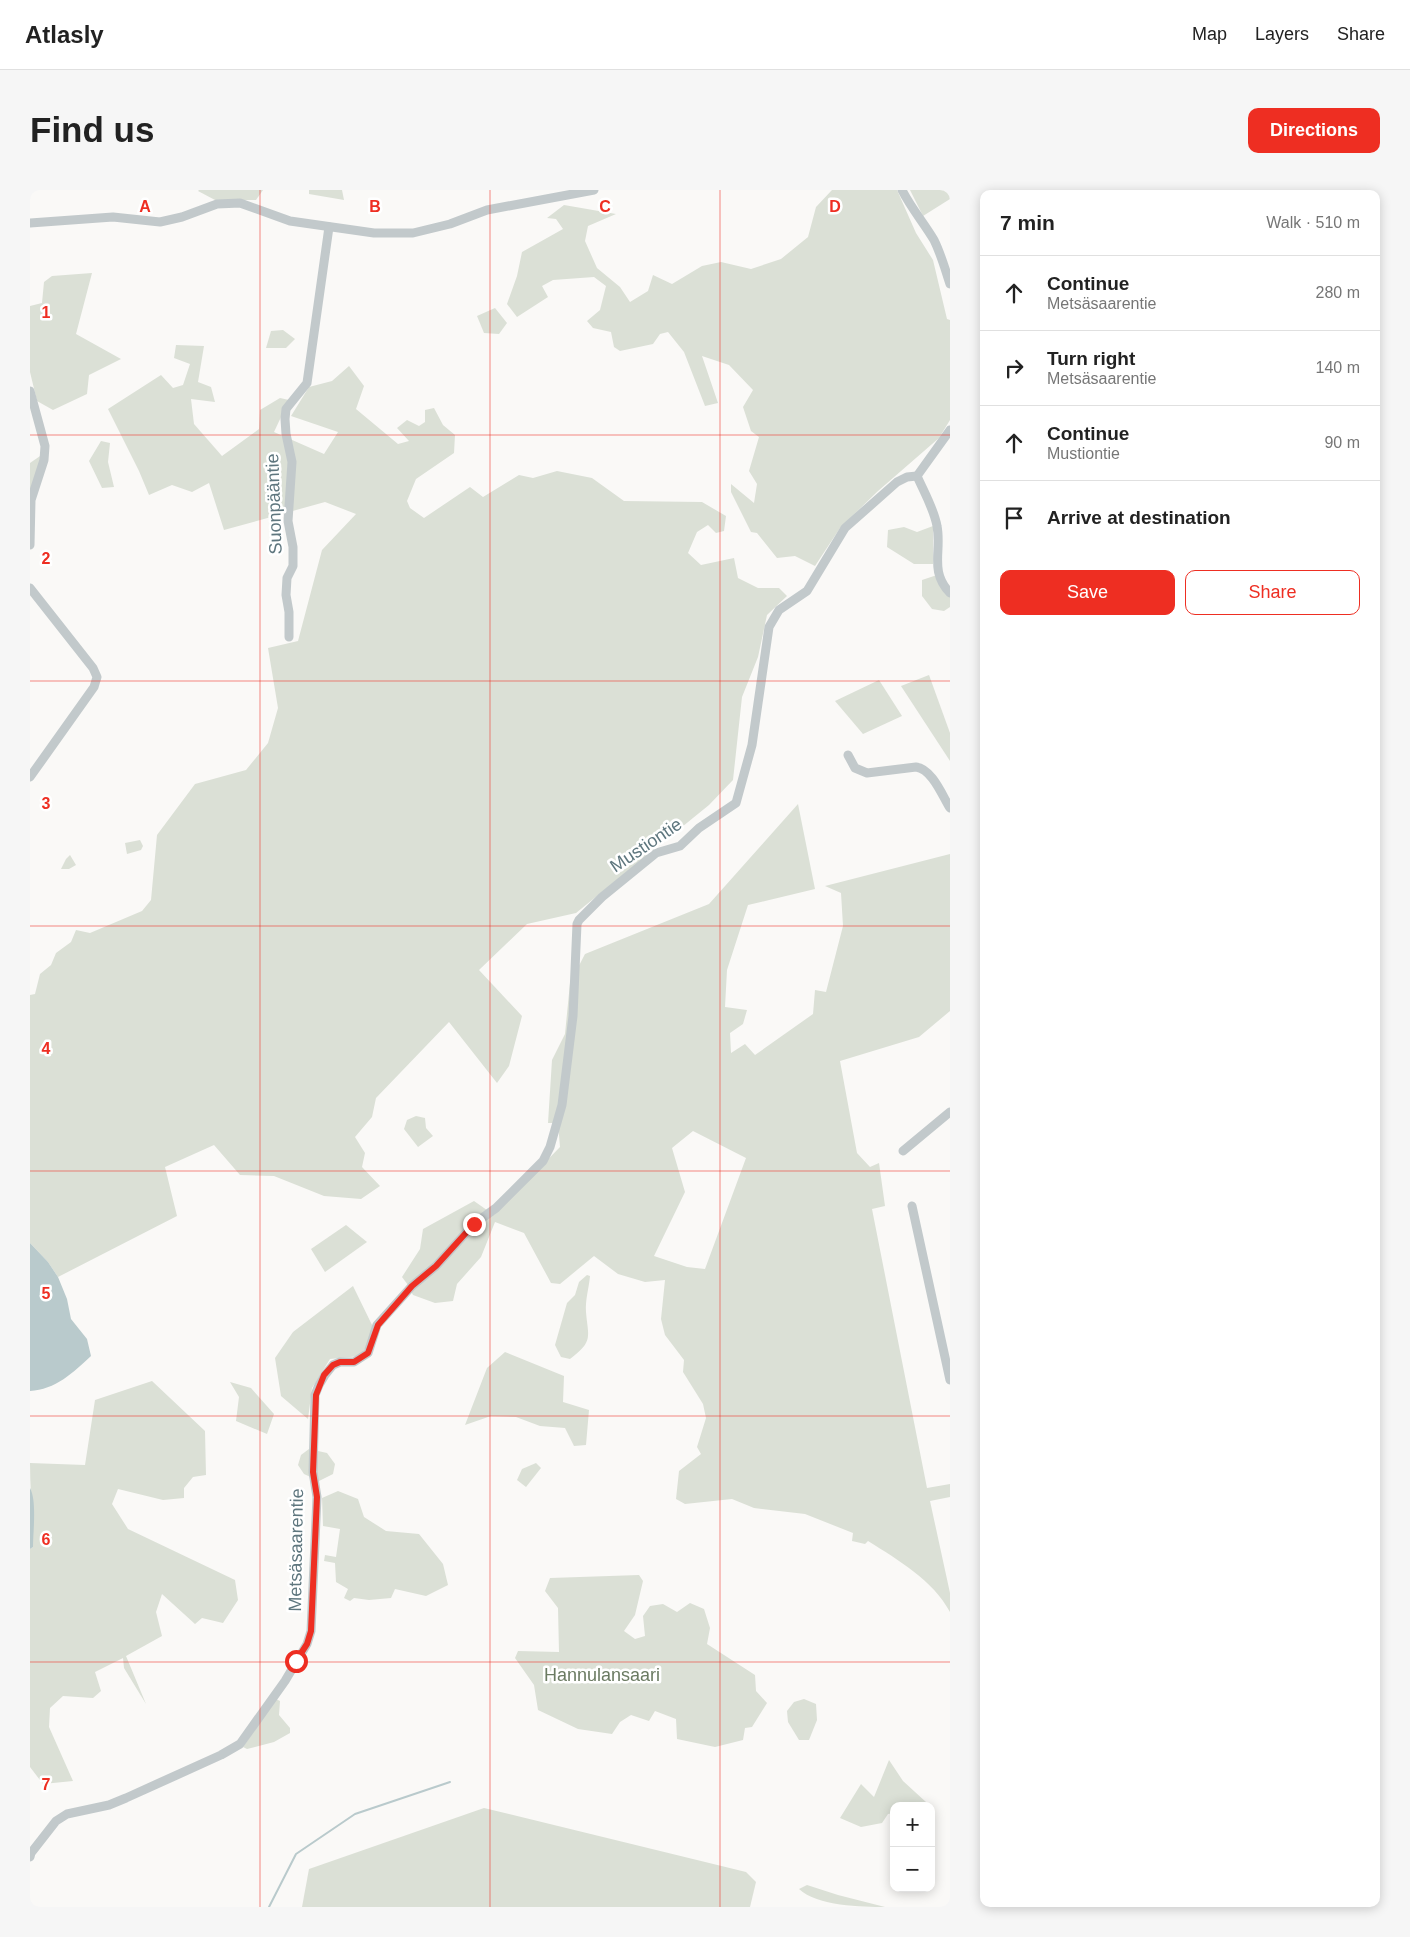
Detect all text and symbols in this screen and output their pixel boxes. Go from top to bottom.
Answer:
text: Atlasly [25,21,104,48]
text: Map [1192,24,1227,44]
text: Layers [1255,24,1309,44]
text: Share [1337,24,1385,44]
button: Directions [1248,108,1380,153]
text: Find us [30,110,154,149]
text: A [139,198,151,215]
text: B [369,198,381,215]
text: C [599,198,611,215]
text: D [829,198,841,215]
text: 7 min [1000,211,1055,234]
text: Walk · 510 m [1266,214,1360,231]
text: Continue [1047,273,1129,294]
icon: ahead [1000,279,1028,307]
text: 280 m [1316,284,1360,301]
text: Metsäsaarentie [1047,295,1156,312]
text: 1 [42,304,51,321]
text: Turn right [1047,348,1135,369]
icon: right [1000,354,1028,382]
text: 140 m [1316,359,1360,376]
text: Metsäsaarentie [1047,370,1156,387]
text: Continue [1047,423,1129,444]
icon: ahead [1000,429,1028,457]
text: 90 m [1324,434,1360,451]
text: Mustiontie [1047,445,1120,462]
street label: Suonpääntie [262,453,286,555]
icon: arrive [1000,504,1028,532]
text: Arrive at destination [1047,507,1231,528]
text: 2 [42,550,51,567]
button: Save [1000,570,1175,615]
button: Share [1185,570,1360,615]
text: 3 [42,795,51,812]
street label: Mustiontie [606,814,686,876]
text: 4 [42,1040,51,1057]
route end [463,1213,486,1236]
text: 5 [42,1285,51,1302]
street label: Metsäsaarentie [285,1488,307,1612]
text: 6 [42,1531,51,1548]
route start [285,1650,308,1673]
park label: Hannulansaari [544,1665,660,1685]
text: 7 [42,1776,51,1793]
map controls [890,1802,935,1892]
button: + [890,1802,935,1847]
button: − [890,1847,935,1892]

